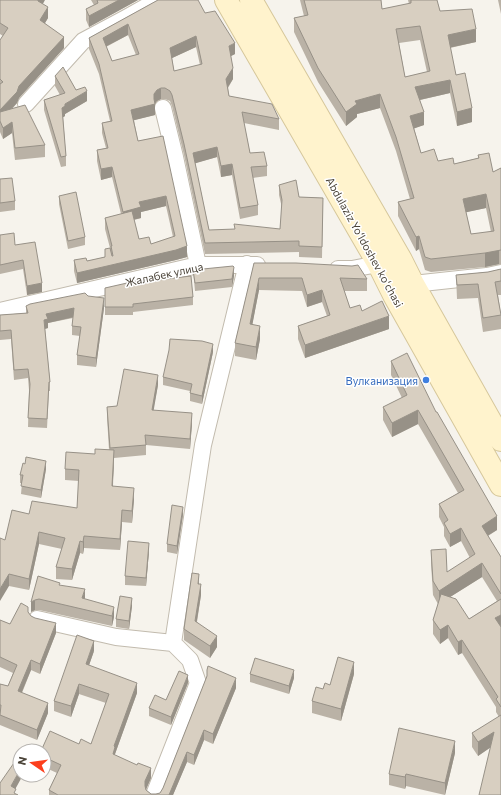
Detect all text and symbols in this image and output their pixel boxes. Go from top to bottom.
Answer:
street label: Abdulaziz Yoʻldoshev koʻchasi [324,175,406,309]
street label: Жалабек улица [124,259,204,289]
place label: Вулканизация [346,374,418,387]
marker: Вулканизация [421,375,431,385]
north arrow [12,743,52,783]
text: N [15,755,29,766]

